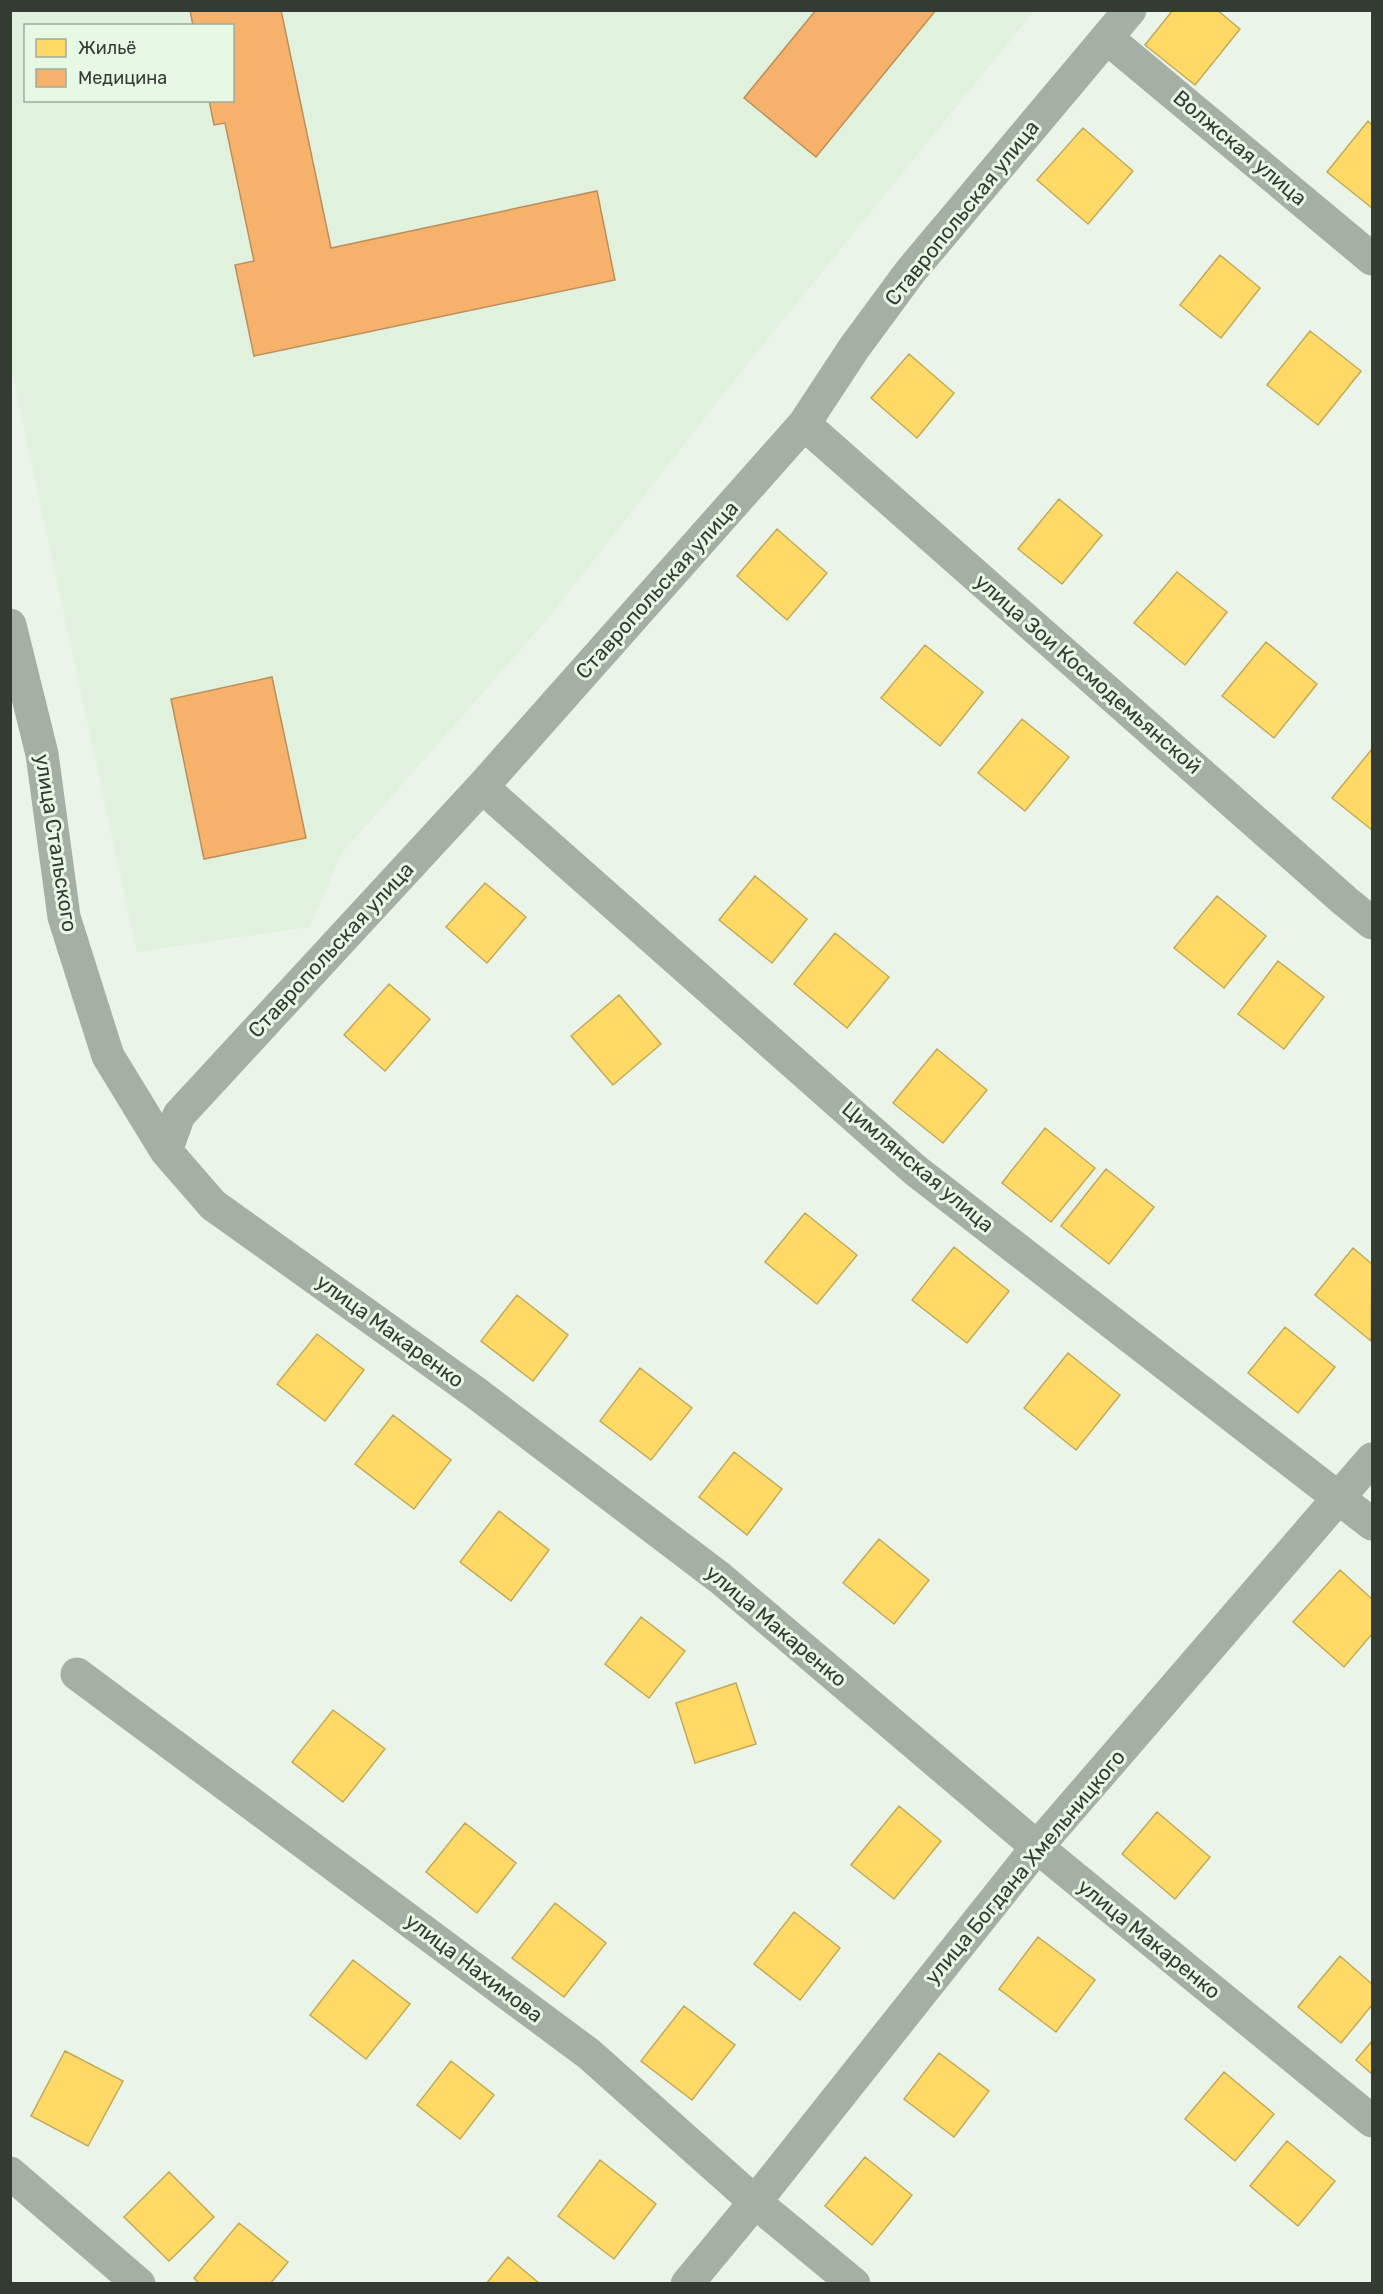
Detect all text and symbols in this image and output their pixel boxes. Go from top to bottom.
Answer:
legend [24,24,234,102]
text: Жильё [78,37,136,59]
text: Медицина [78,67,167,89]
street label: Волжская улица [1169,85,1312,211]
street label: Ставропольская улица [879,115,1044,310]
street label: Ставропольская улица [570,495,743,684]
street label: улица Зои Космодемьянской [970,568,1207,779]
street label: улица Стальского [30,752,83,934]
street label: Ставропольская улица [243,857,419,1043]
street label: Цимлянская улица [837,1096,999,1237]
street label: улица Макаренко [312,1269,469,1393]
street label: улица Макаренко [701,1559,852,1692]
street label: улица Богдана Хмельницкого [919,1745,1130,1989]
street label: улица Макаренко [1073,1873,1226,2004]
street label: улица Нахимова [400,1908,548,2028]

